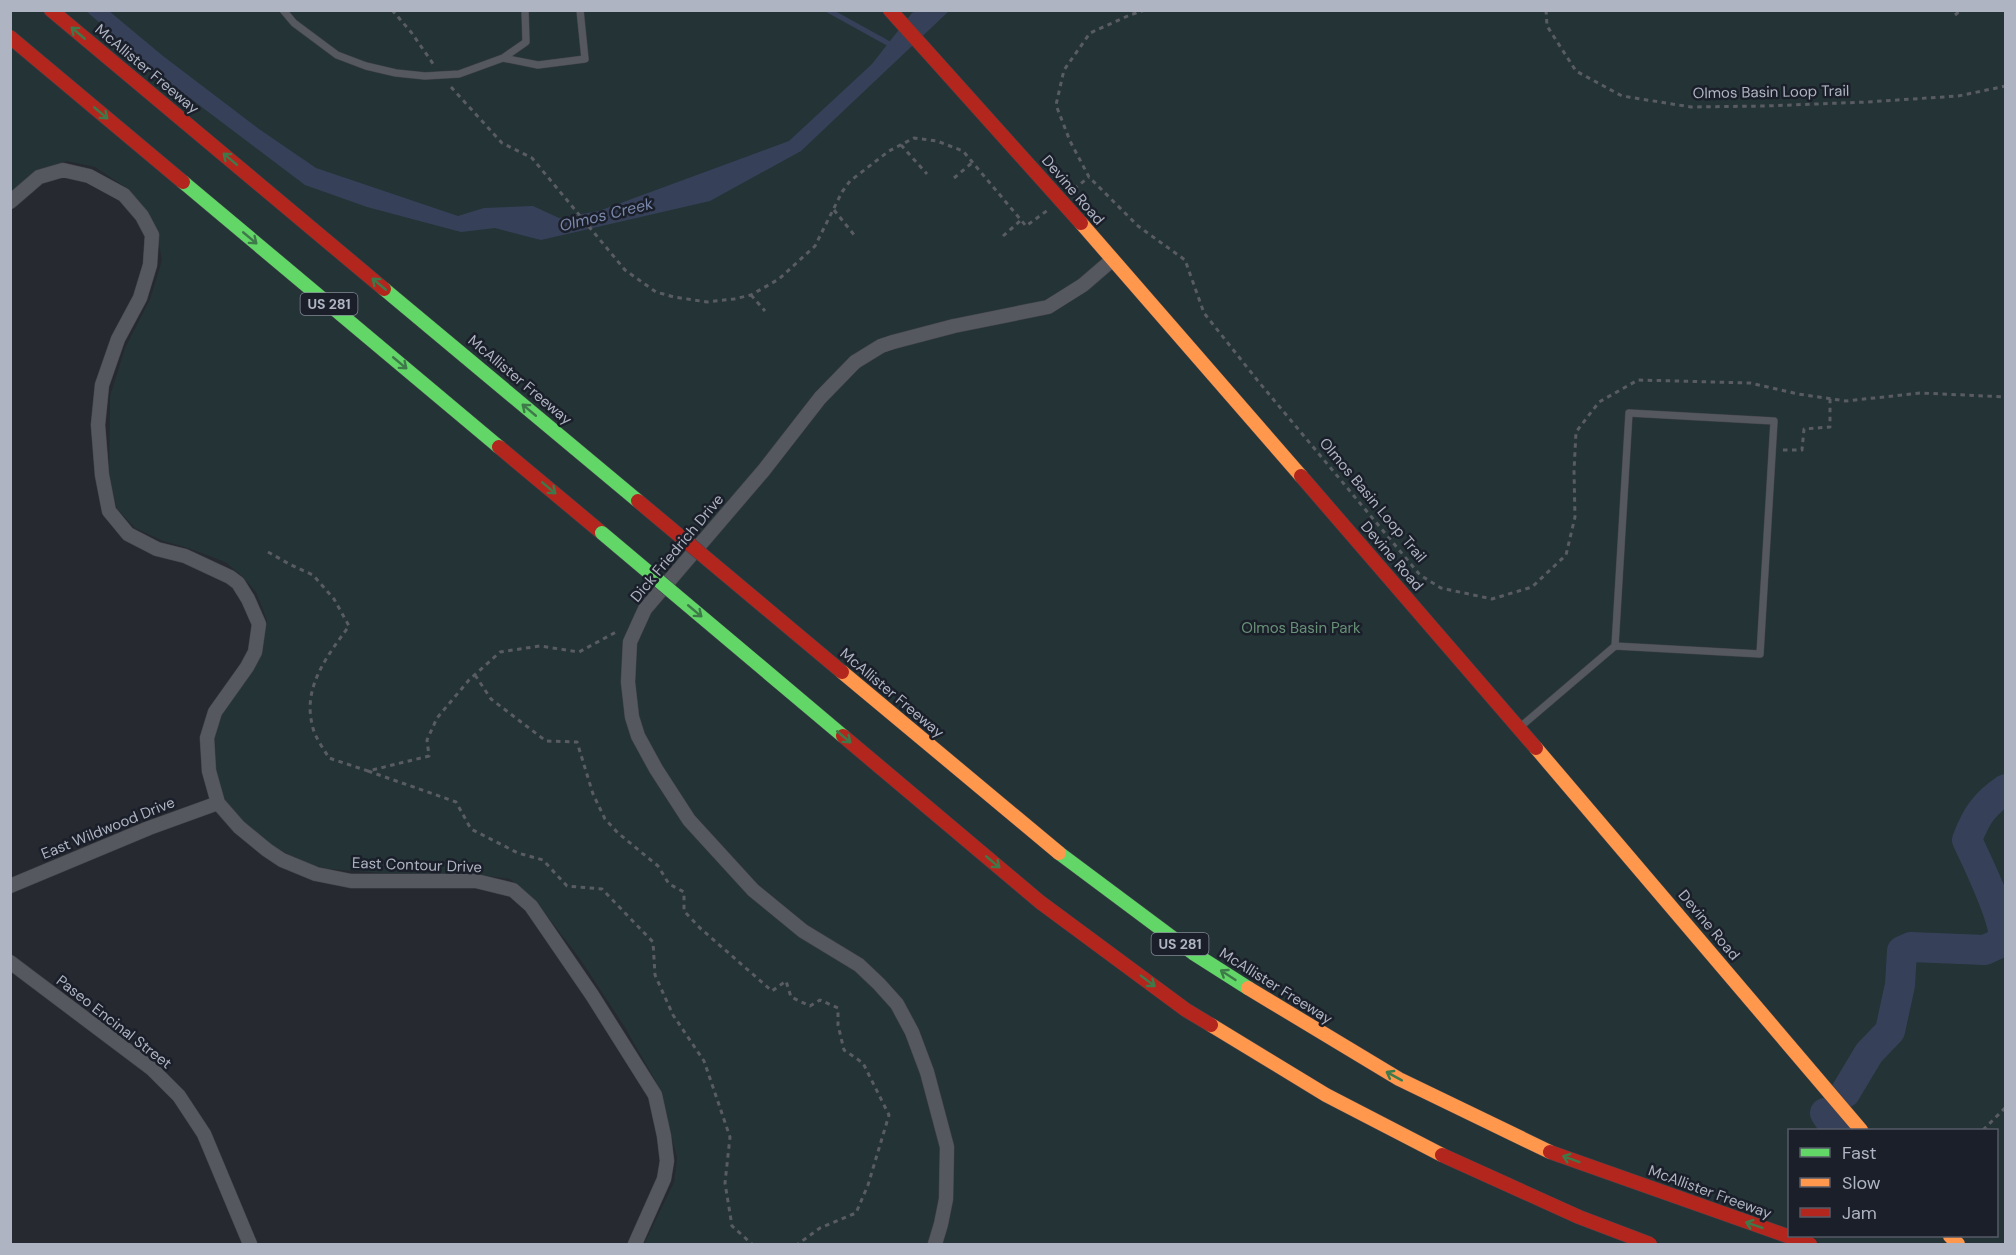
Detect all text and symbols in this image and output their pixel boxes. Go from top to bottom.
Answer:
street label: McAllister Freeway [91,20,204,119]
one-way arrow [70,27,86,40]
street label: Olmos Basin Loop Trail [1693,81,1849,103]
one-way arrow [93,106,108,120]
street label: Devine Road [1037,151,1109,229]
one-way arrow [222,153,238,166]
water label: Olmos Creek [557,192,656,236]
one-way arrow [242,231,257,245]
one-way arrow [371,278,387,291]
road number: US 281 [300,293,358,315]
street label: McAllister Freeway [464,331,577,430]
one-way arrow [392,356,407,370]
one-way arrow [521,403,537,416]
street label: Olmos Basin Loop Trail [1315,434,1431,566]
one-way arrow [541,482,557,495]
street label: Dick Friedrich Drive [626,490,728,606]
street label: Devine Road [1356,517,1428,595]
one-way arrow [687,604,702,618]
park label: Olmos Basin Park [1241,618,1361,638]
street label: McAllister Freeway [836,644,949,743]
one-way arrow [836,730,852,743]
street label: East Wildwood Drive [38,792,178,864]
street label: East Contour Drive [352,853,482,877]
one-way arrow [985,856,1001,869]
street label: Devine Road [1674,886,1744,964]
road number: US 281 [1152,933,1208,955]
street label: McAllister Freeway [1216,943,1337,1029]
one-way arrow [1220,969,1237,981]
street label: Paseo Encinal Street [52,971,176,1073]
one-way arrow [1139,975,1155,988]
one-way arrow [1386,1070,1404,1081]
legend [1788,1129,1998,1237]
text: Fast [1842,1141,1877,1165]
one-way arrow [1562,1153,1581,1164]
street label: McAllister Freeway [1646,1160,1775,1224]
text: Slow [1842,1171,1881,1195]
text: Jam [1842,1201,1877,1225]
one-way arrow [1745,1219,1764,1230]

